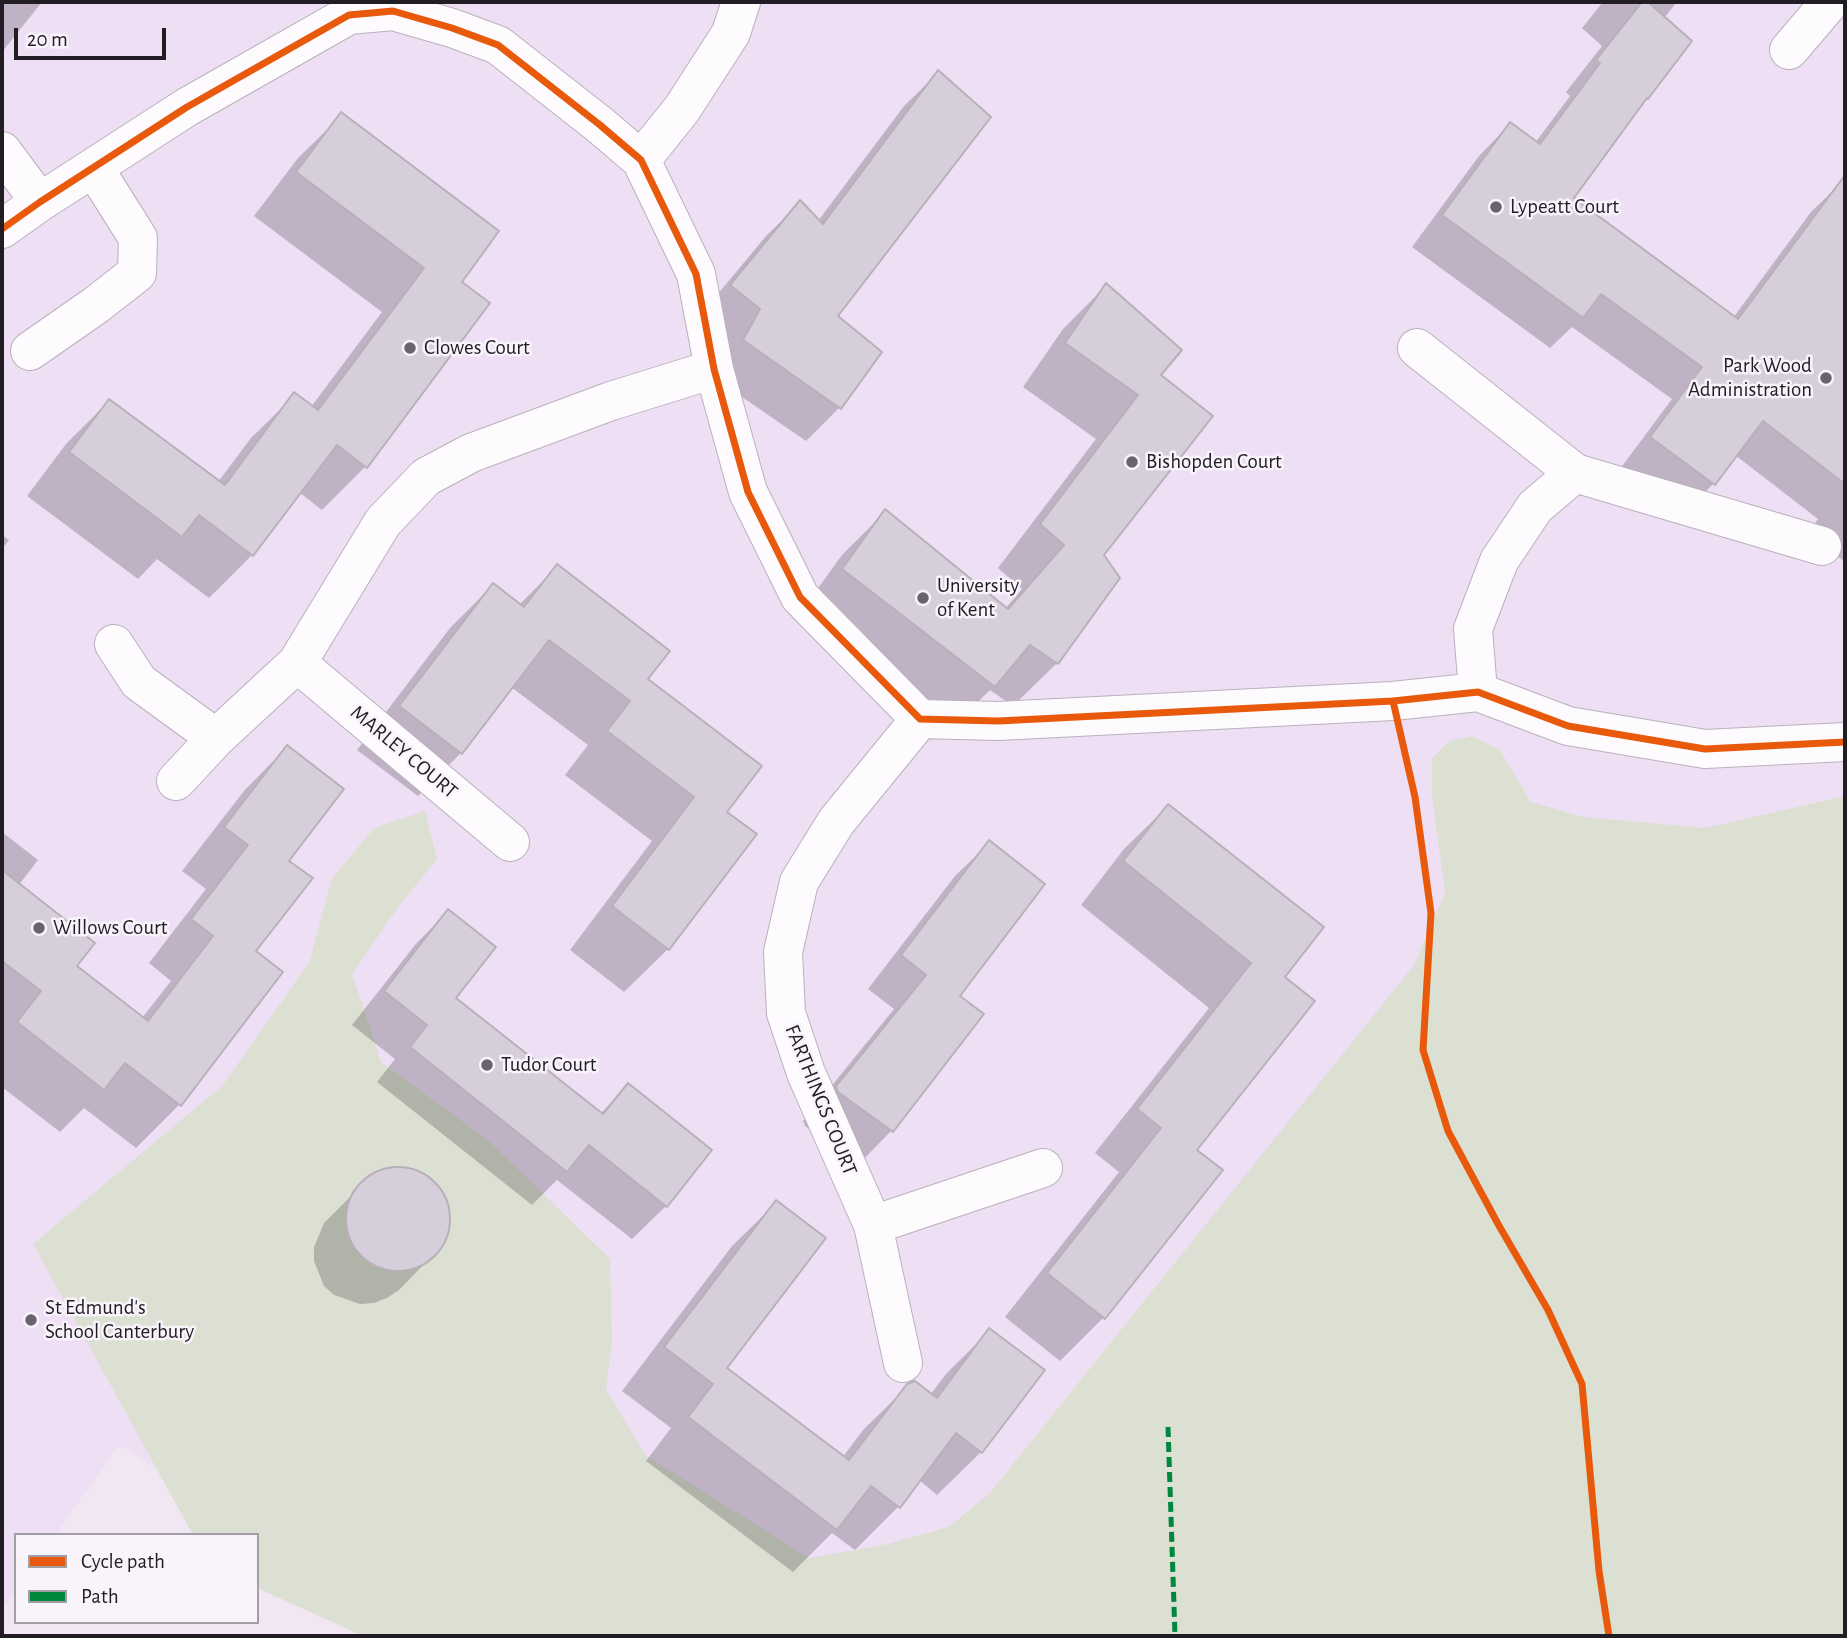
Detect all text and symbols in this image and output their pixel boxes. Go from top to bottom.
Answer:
scale bar [18,14,170,58]
text: 20 m [27,29,68,50]
place label: Lypeatt Court [1510,194,1619,220]
marker: Lypeatt Court [1488,199,1504,215]
place label: Clowes Court [424,335,530,361]
marker: Clowes Court [402,340,418,356]
place label: Park Wood Administration [1688,353,1812,403]
marker: Park Wood Administration [1818,370,1834,386]
place label: Bishopden Court [1146,449,1282,475]
marker: Bishopden Court [1124,454,1140,470]
place label: University of Kent [937,573,1019,623]
marker: University of Kent [915,590,931,606]
street label: MARLEY COURT [345,700,463,804]
place label: Willows Court [53,915,167,941]
marker: Willows Court [31,920,47,936]
street label: FARTHINGS COURT [779,1021,863,1179]
place label: Tudor Court [501,1052,596,1078]
marker: Tudor Court [479,1057,495,1073]
place label: St Edmund's School Canterbury [45,1295,194,1345]
marker: St Edmund's School Canterbury [23,1312,39,1328]
legend [14,1533,259,1624]
text: Cycle path [81,1551,165,1572]
text: Path [81,1586,119,1607]

